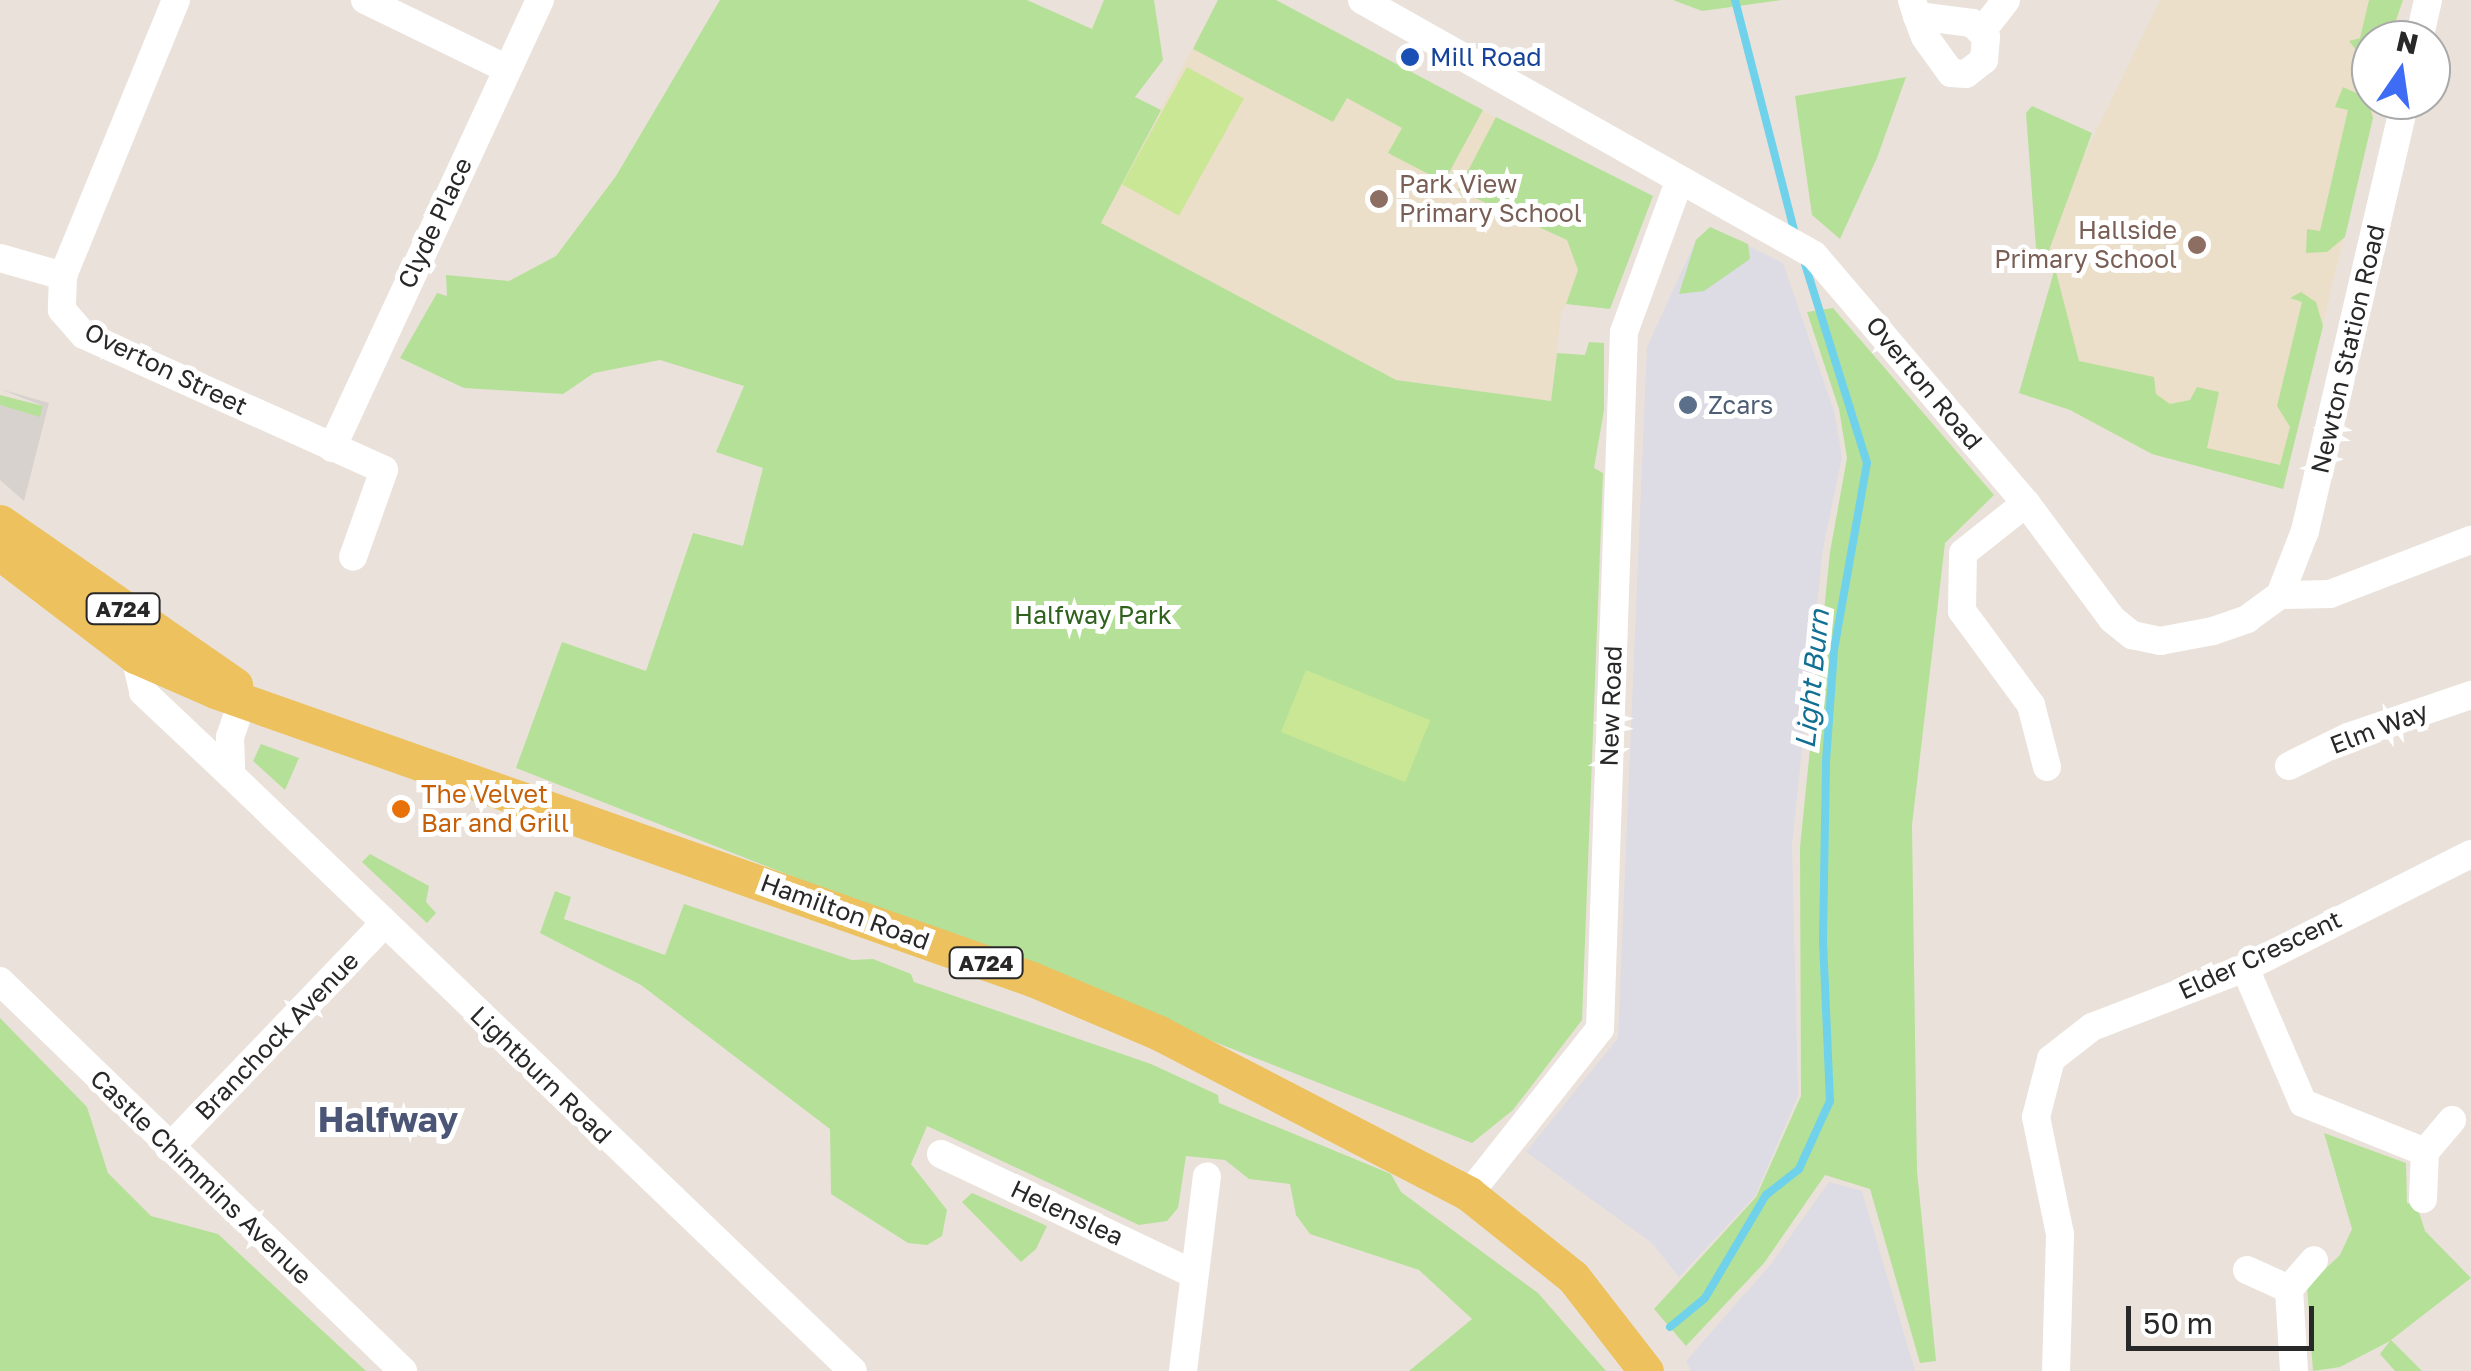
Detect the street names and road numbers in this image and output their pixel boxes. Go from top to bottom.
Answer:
street label: Clyde Place [392,153,478,293]
street label: Newton Station Road [2305,222,2391,476]
street label: Overton Road [1860,310,1988,456]
street label: Overton Street [80,317,252,421]
road number: A724 [86,592,160,626]
street label: New Road [1594,645,1628,767]
street label: Elm Way [2326,696,2432,760]
street label: Hamilton Road [757,868,933,956]
street label: Elder Crescent [2174,904,2346,1006]
street label: Branchock Avenue [189,946,365,1126]
road number: A724 [948,946,1024,980]
street label: Lightburn Road [464,1000,618,1150]
street label: Castle Chimmins Avenue [84,1063,318,1291]
street label: Helenslea [1006,1174,1128,1252]

